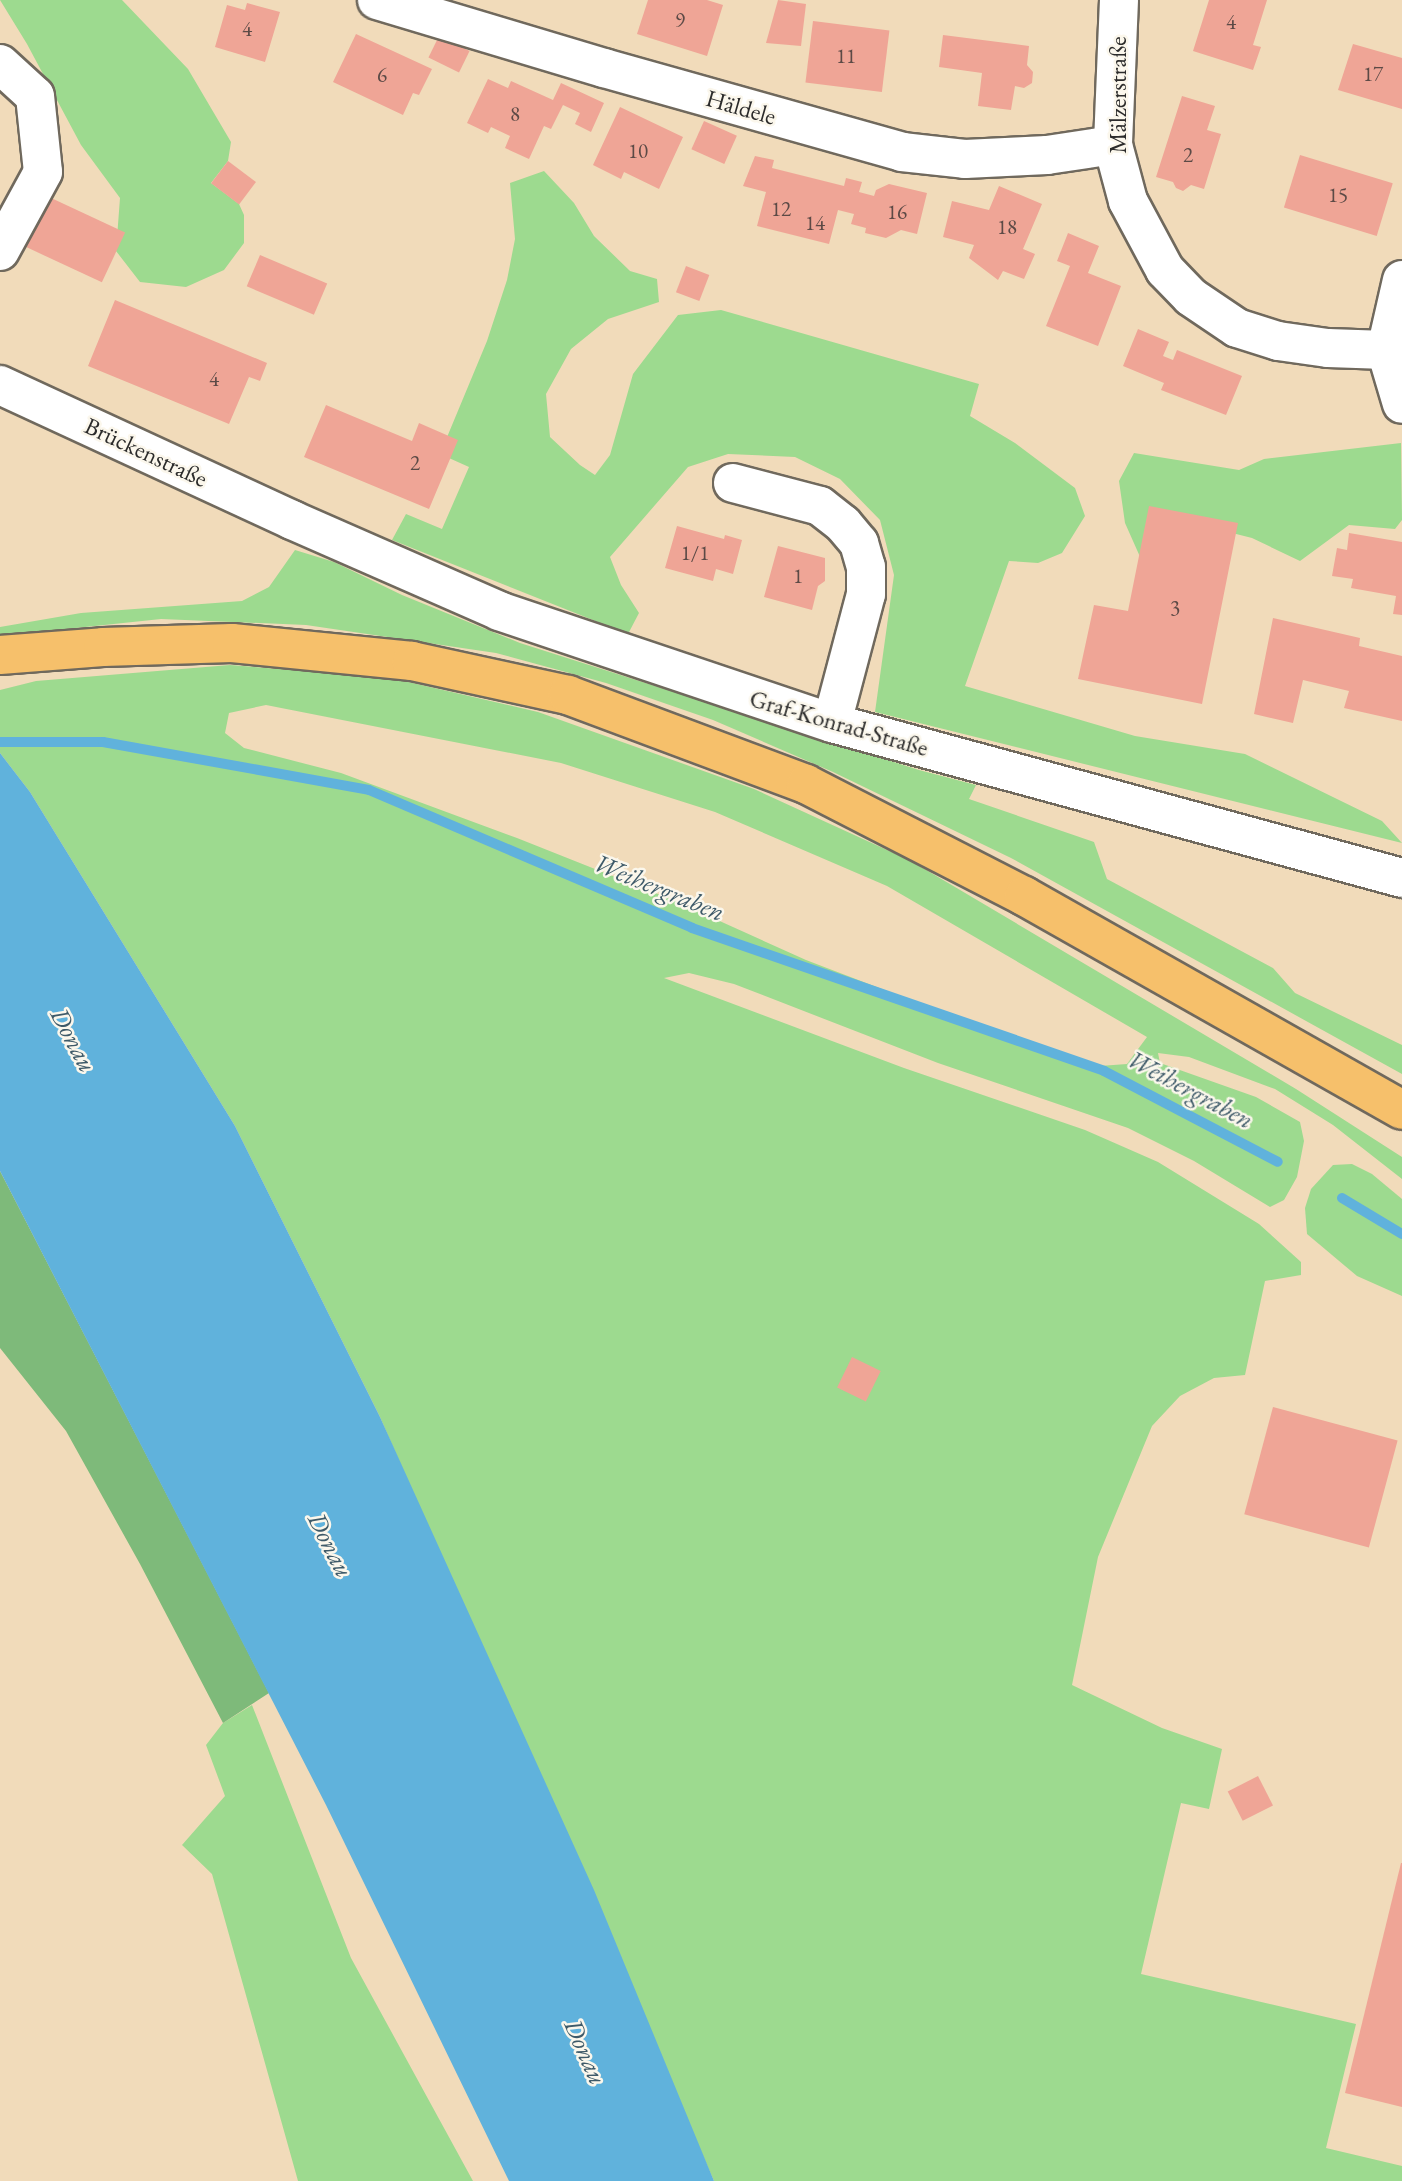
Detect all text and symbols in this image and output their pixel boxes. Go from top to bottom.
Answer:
house number: 9 [675,7,685,33]
house number: 4 [1226,9,1236,35]
house number: 4 [242,16,252,42]
street label: Mälzerstraße [1104,36,1132,154]
house number: 11 [836,43,856,69]
house number: 17 [1363,61,1383,87]
house number: 6 [377,62,387,88]
street label: Häldele [703,83,779,131]
house number: 8 [510,101,520,127]
house number: 10 [628,138,648,164]
house number: 2 [1183,142,1193,168]
house number: 15 [1328,182,1348,208]
house number: 12 [771,196,791,222]
house number: 16 [887,199,907,225]
house number: 14 [805,210,825,236]
house number: 18 [997,214,1017,240]
house number: 4 [209,366,219,392]
street label: Brückenstraße [80,411,212,493]
house number: 2 [410,450,420,476]
house number: 1/1 [681,540,709,566]
house number: 1 [793,563,803,589]
house number: 3 [1170,595,1180,621]
street label: Graf-Konrad-Straße [746,684,932,762]
water label: Weihergraben [589,848,729,928]
water label: Donau [43,1002,103,1078]
water label: Weihergraben [1122,1044,1258,1136]
water label: Donau [300,1507,360,1583]
water label: Donau [557,2014,613,2090]

